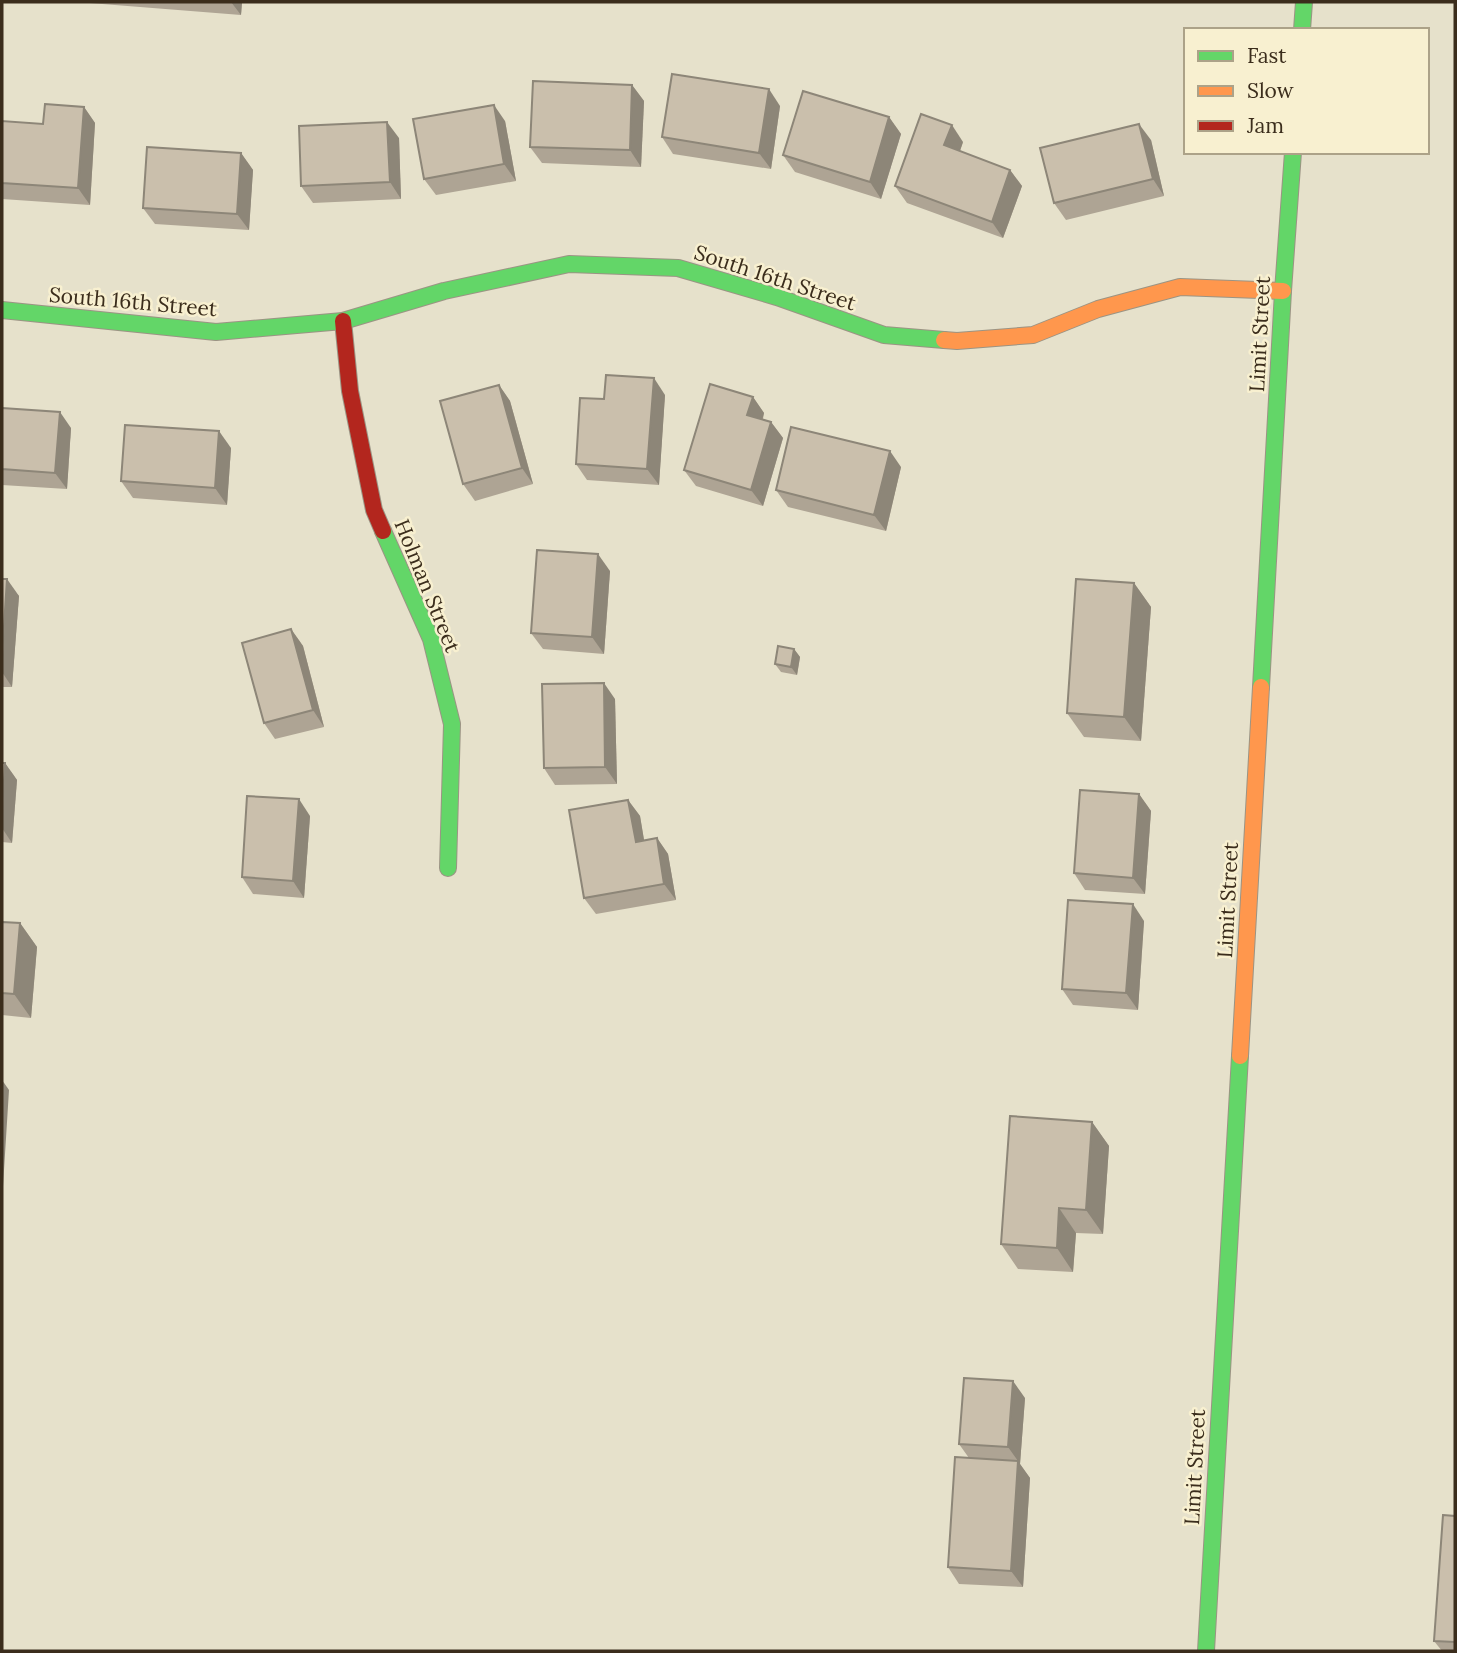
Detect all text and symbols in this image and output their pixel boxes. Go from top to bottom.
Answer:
legend [1184,28,1429,154]
text: Fast [1247,42,1287,69]
text: Slow [1247,77,1294,104]
text: Jam [1246,112,1284,139]
street label: South 16th Street [691,239,860,317]
street label: Limit Street [1243,274,1276,393]
street label: South 16th Street [48,281,219,322]
street label: Holman Street [388,515,467,657]
street label: Limit Street [1211,840,1244,959]
street label: Limit Street [1178,1407,1211,1526]

